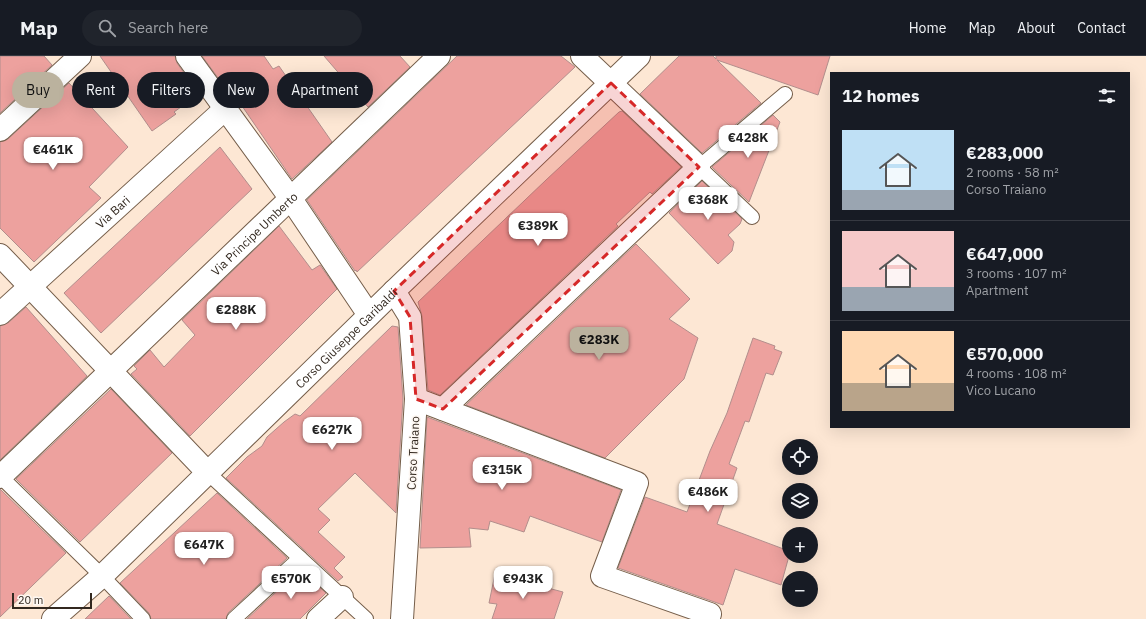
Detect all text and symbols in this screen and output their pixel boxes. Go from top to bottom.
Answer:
search box [82,10,362,46]
text: Map [20,16,58,40]
icon: search [96,17,118,39]
text: Search here [128,18,208,37]
text: Home [909,19,946,37]
text: Map [968,19,995,37]
text: About [1017,19,1055,37]
text: Contact [1077,19,1126,37]
chip: Buy [12,72,64,108]
chip: Rent [72,72,129,108]
chip: Filters [137,72,205,108]
chip: New [213,72,269,108]
chip: Apartment [277,72,373,108]
text: 12 homes [842,85,919,107]
icon: filters [1096,85,1118,107]
pin: €428K [720,125,776,159]
text: €428K [728,129,768,146]
pin: €461K [25,137,81,171]
text: €461K [33,141,73,158]
text: €283,000 [966,142,1043,164]
icon: home [874,146,922,194]
text: 2 rooms · 58 m² [966,164,1059,181]
text: Corso Traiano [966,181,1046,198]
pin: €368K [680,187,736,221]
street label: Via Principe Umberto [208,188,301,278]
text: €368K [688,191,728,208]
street label: Via Bari [92,192,133,231]
pin: €389K [510,213,566,247]
text: €389K [518,217,558,234]
text: €647,000 [966,243,1043,265]
icon: home [874,247,922,295]
text: 3 rooms · 107 m² [966,265,1067,282]
text: Apartment [966,282,1029,299]
street label: Corso Giuseppe Garibaldi [292,285,400,391]
pin: €288K [208,297,264,331]
text: €288K [216,301,256,318]
pin: €283K [571,327,627,361]
text: €283K [579,331,619,348]
text: €570,000 [966,343,1043,365]
icon: home [874,347,922,395]
text: 4 rooms · 108 m² [966,365,1067,382]
text: Vico Lucano [966,382,1036,399]
street label: Corso Traiano [404,415,422,490]
pin: €627K [304,417,360,451]
text: €627K [312,421,352,438]
map controls [782,439,818,607]
button: locate [782,439,818,475]
pin: €315K [474,457,530,491]
text: €315K [482,461,522,478]
pin: €486K [680,479,736,513]
text: €486K [688,483,728,500]
button: layers [782,483,818,519]
button: + [782,527,818,563]
pin: €647K [176,532,232,566]
text: €647K [184,536,224,553]
pin: €570K [263,566,319,600]
pin: €943K [495,566,551,600]
text: €570K [271,570,311,587]
text: €943K [503,570,543,587]
button: − [782,571,818,607]
scale bar [12,591,92,610]
text: 20 m [18,593,43,607]

